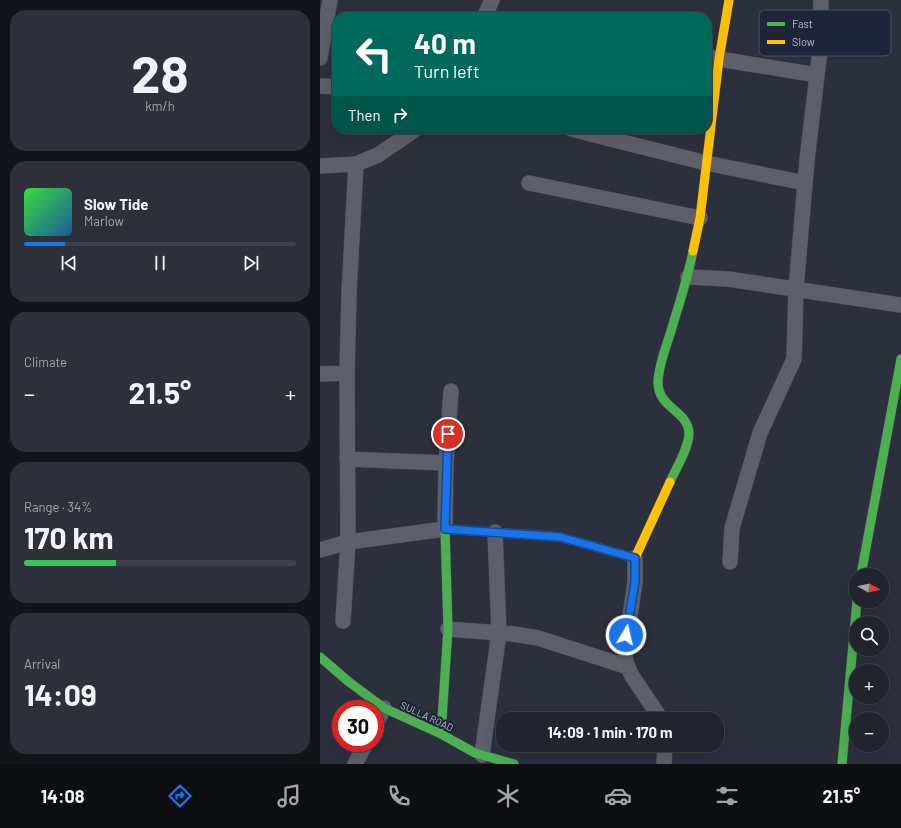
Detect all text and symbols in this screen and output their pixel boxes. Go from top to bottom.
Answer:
legend [759,10,891,56]
text: Fast [792,17,813,30]
text: 40 m [414,26,476,60]
icon: left [348,28,400,80]
text: Slow [792,35,815,48]
text: 28 [131,41,189,103]
text: Turn left [414,60,480,82]
text: km/h [145,98,175,114]
icon: right [389,104,411,126]
text: Then [348,106,381,124]
text: Slow Tide [84,195,148,213]
text: Marlow [84,213,124,229]
icon: previous [58,252,80,274]
icon: pause [149,252,171,274]
icon: next [240,252,262,274]
text: Climate [24,354,67,370]
text: 21.5° [129,374,191,410]
text: − [24,380,35,406]
text: + [285,380,296,406]
pin [431,417,465,451]
icon: arrive [437,423,459,445]
text: Range · 34% [24,499,92,515]
text: 170 km [24,519,114,555]
north arrow [849,568,889,608]
map controls [849,568,889,752]
position arrow [605,614,647,656]
button: search [849,616,889,656]
text: Arrival [24,656,60,672]
button: + [849,664,889,704]
text: 14:09 [24,676,97,712]
street label: SULLA ROAD [399,699,455,733]
speed limit sign: 30 [332,700,384,752]
button: − [849,712,889,752]
text: 14:09 · 1 min · 170 m [547,723,673,741]
icon: directions [166,782,194,810]
icon: music [275,782,303,810]
icon: phone [385,782,413,810]
icon: climate [494,782,522,810]
icon: car [604,782,632,810]
icon: filters [713,782,741,810]
text: 14:08 [41,785,85,807]
text: 21.5° [823,785,860,807]

